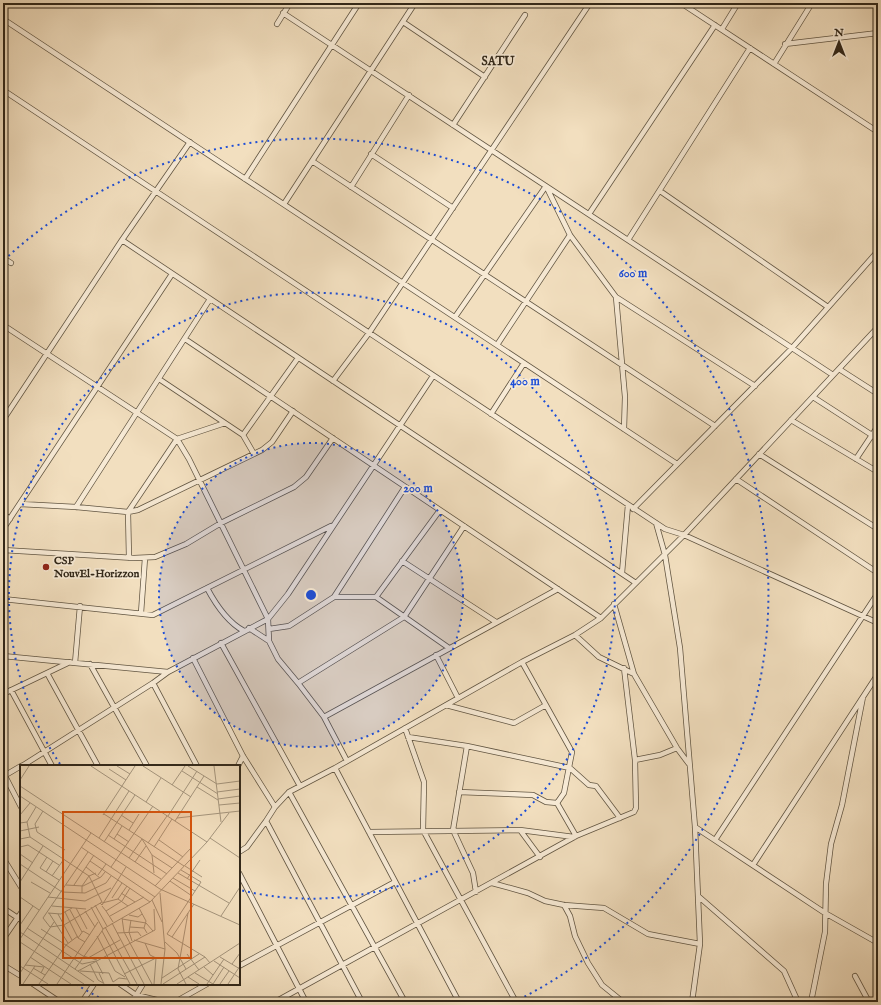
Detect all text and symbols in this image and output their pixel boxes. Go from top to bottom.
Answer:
north arrow [819,22,859,62]
text: N [833,26,844,40]
district label: SATU [482,54,515,69]
text: 600 m [619,266,648,281]
text: 400 m [510,374,541,389]
text: 200 m [403,481,433,496]
place label: CSP NouvEl-Horizzon [53,554,139,581]
marker: CSP NouvEl-Horizzon [41,562,51,572]
centre of rings [304,588,318,602]
inset map [20,765,240,985]

